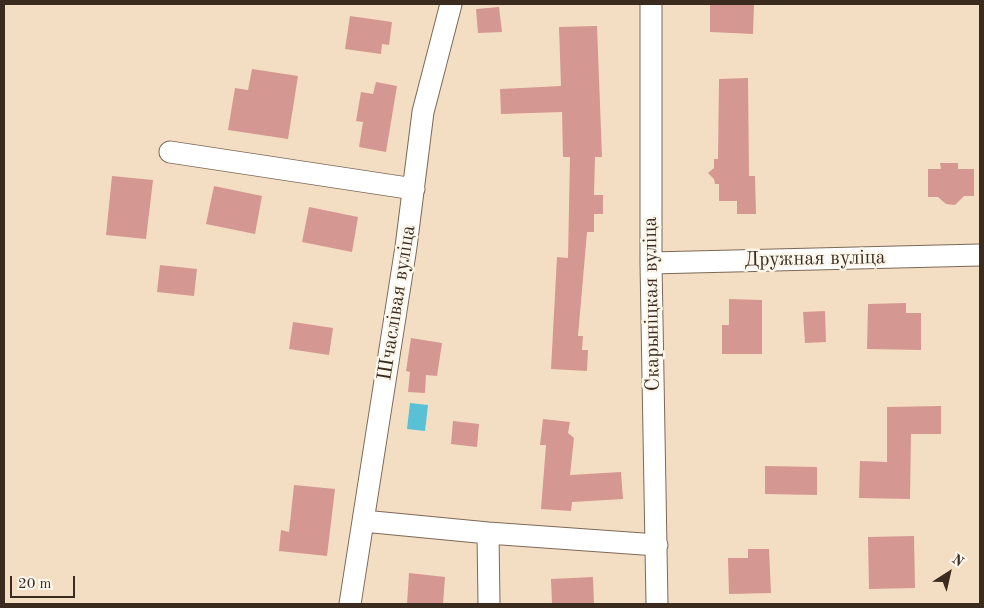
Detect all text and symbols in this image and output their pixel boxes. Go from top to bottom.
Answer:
street label: Скарыніцкая вуліца [638,217,666,391]
street label: Шчаслівая вуліца [373,224,421,382]
street label: Дружная вуліца [744,246,886,272]
north arrow [924,548,974,598]
text: N [949,552,966,570]
scale bar [12,566,78,598]
text: 20 m [18,577,52,592]

